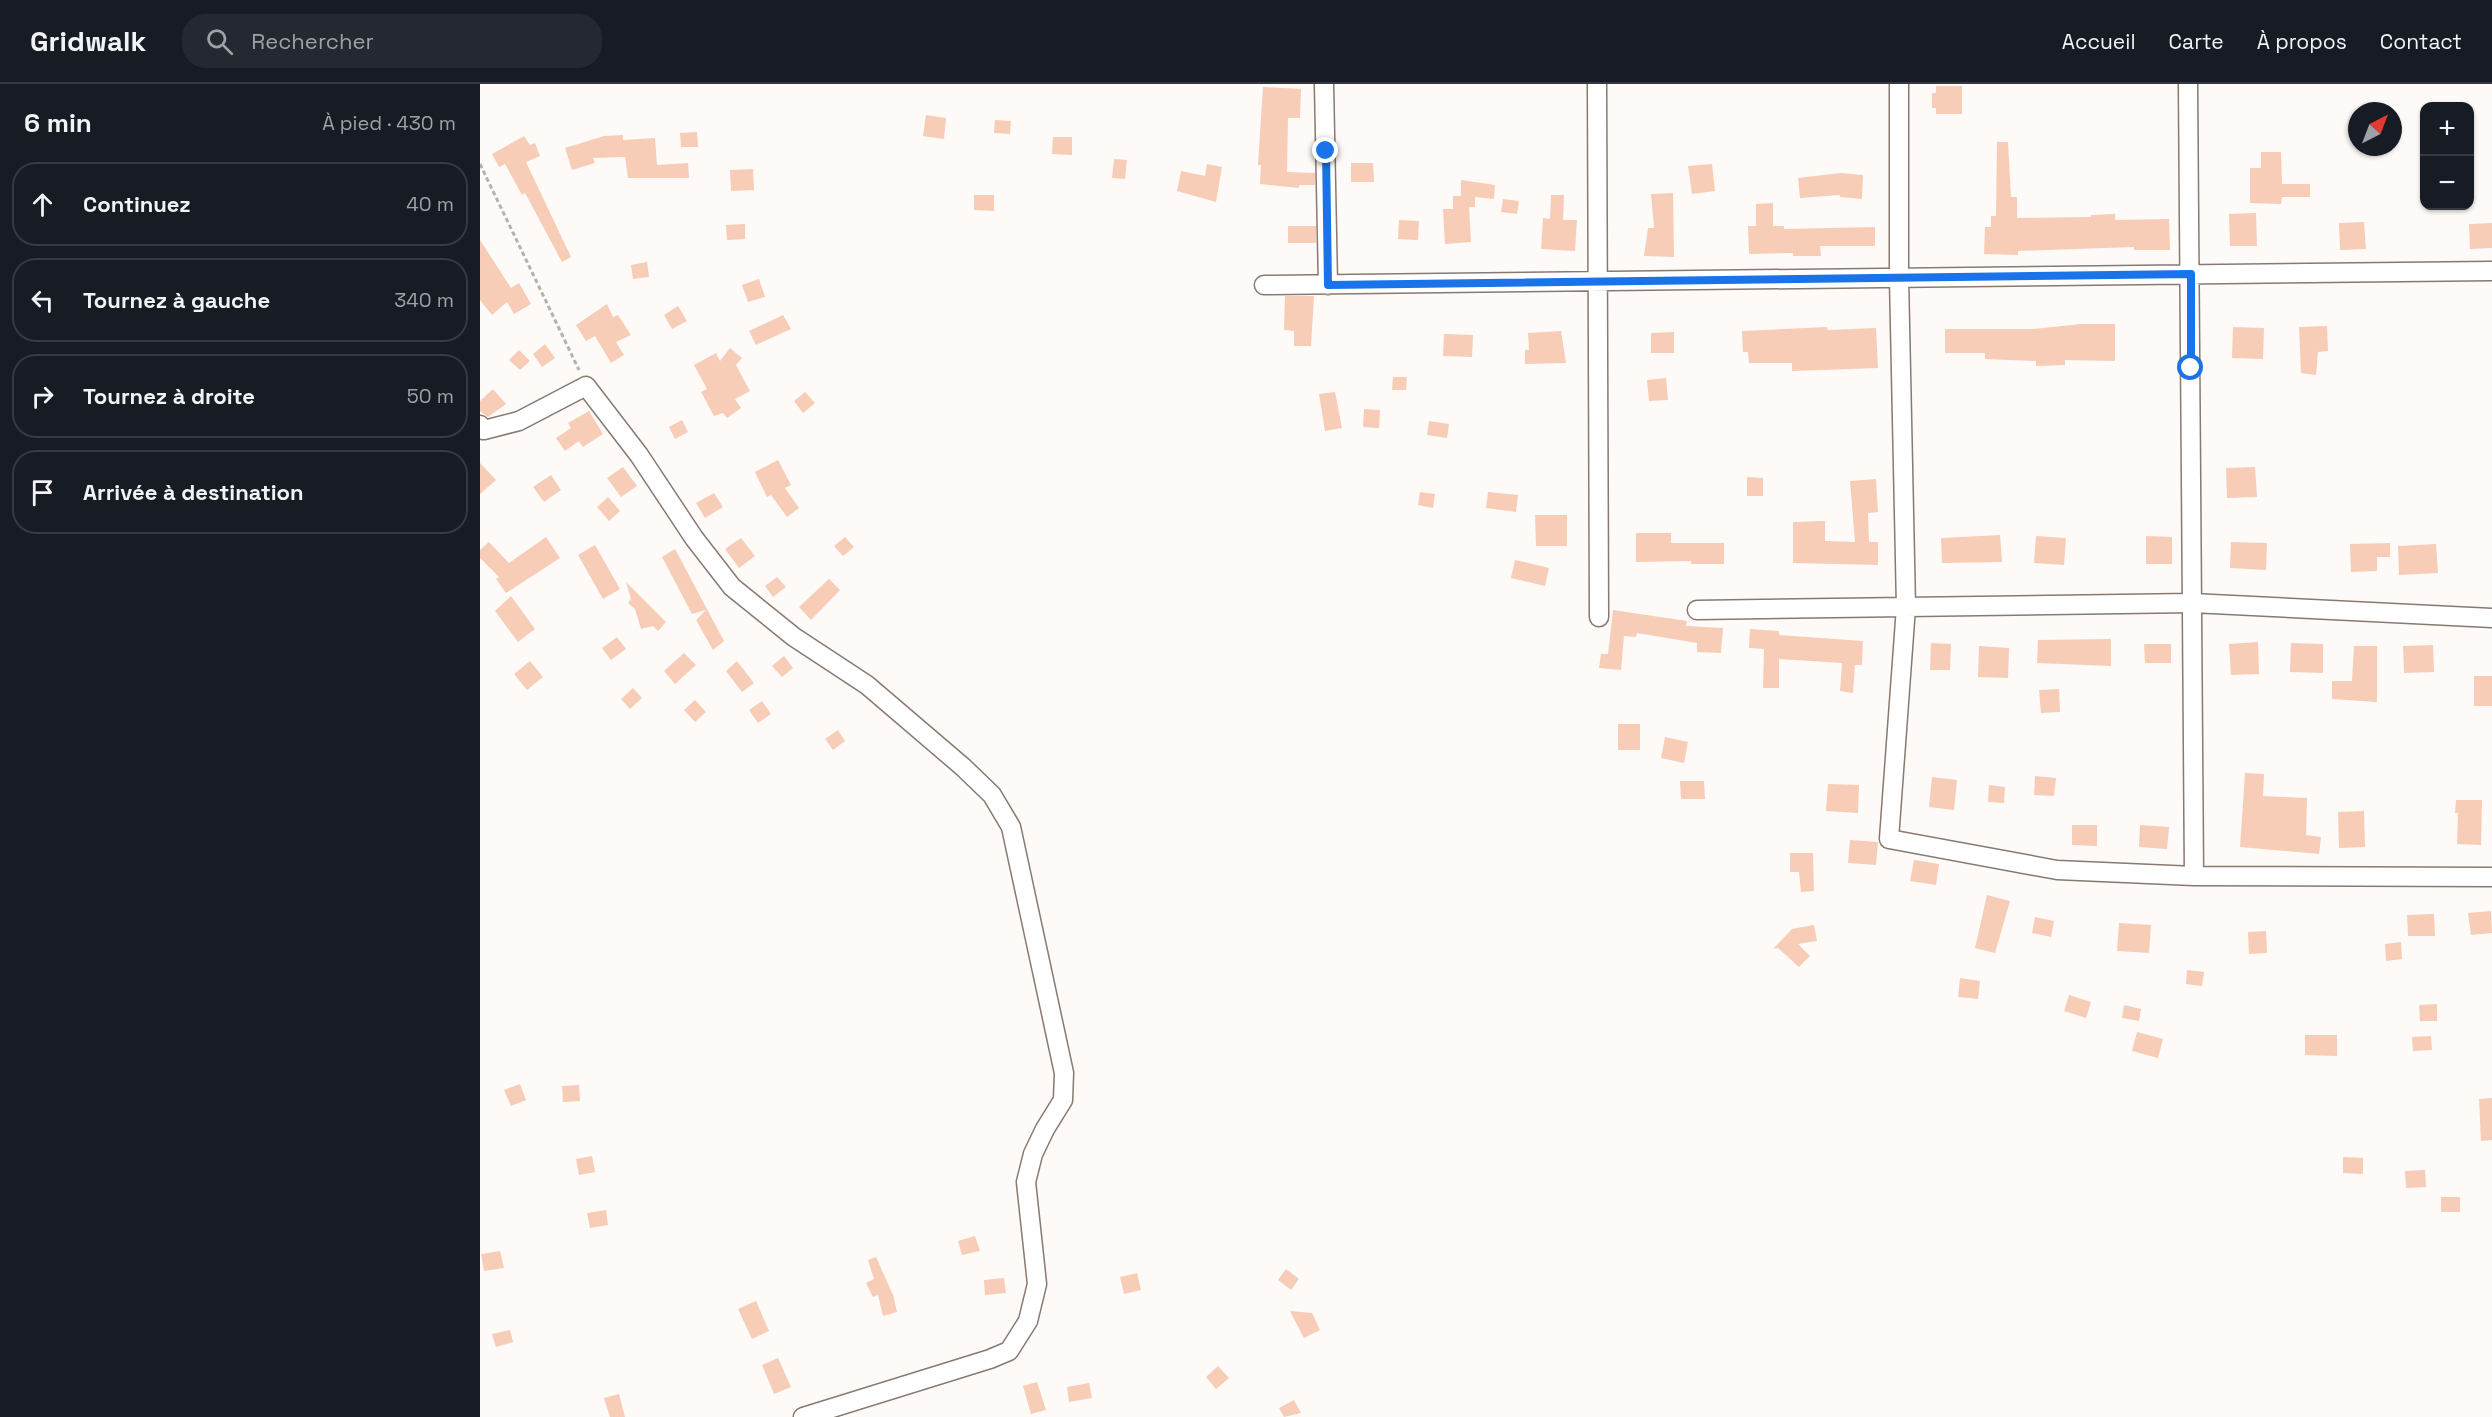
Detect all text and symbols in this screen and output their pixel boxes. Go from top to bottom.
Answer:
search box [182,14,602,68]
text: Gridwalk [30,23,146,59]
icon: search [203,25,236,58]
text: Rechercher [251,27,374,55]
text: Accueil [2062,28,2136,55]
text: Carte [2169,28,2224,55]
text: À propos [2257,28,2347,55]
text: Contact [2380,28,2462,55]
north arrow [2348,102,2402,156]
map controls [2420,102,2474,210]
button: + [2420,102,2474,156]
text: 6 min [24,106,92,140]
text: À pied · 430 m [322,110,456,136]
route end [1312,137,1338,163]
button: − [2420,156,2474,210]
icon: ahead [26,188,59,221]
text: Continuez [83,190,191,218]
text: 40 m [406,191,454,217]
icon: left [26,284,59,317]
text: Tournez à gauche [83,286,270,314]
text: 340 m [394,287,454,313]
route start [2177,354,2203,380]
icon: right [26,380,59,413]
text: Tournez à droite [83,382,255,410]
text: 50 m [407,383,454,409]
icon: arrive [26,476,59,509]
text: Arrivée à destination [83,478,304,506]

